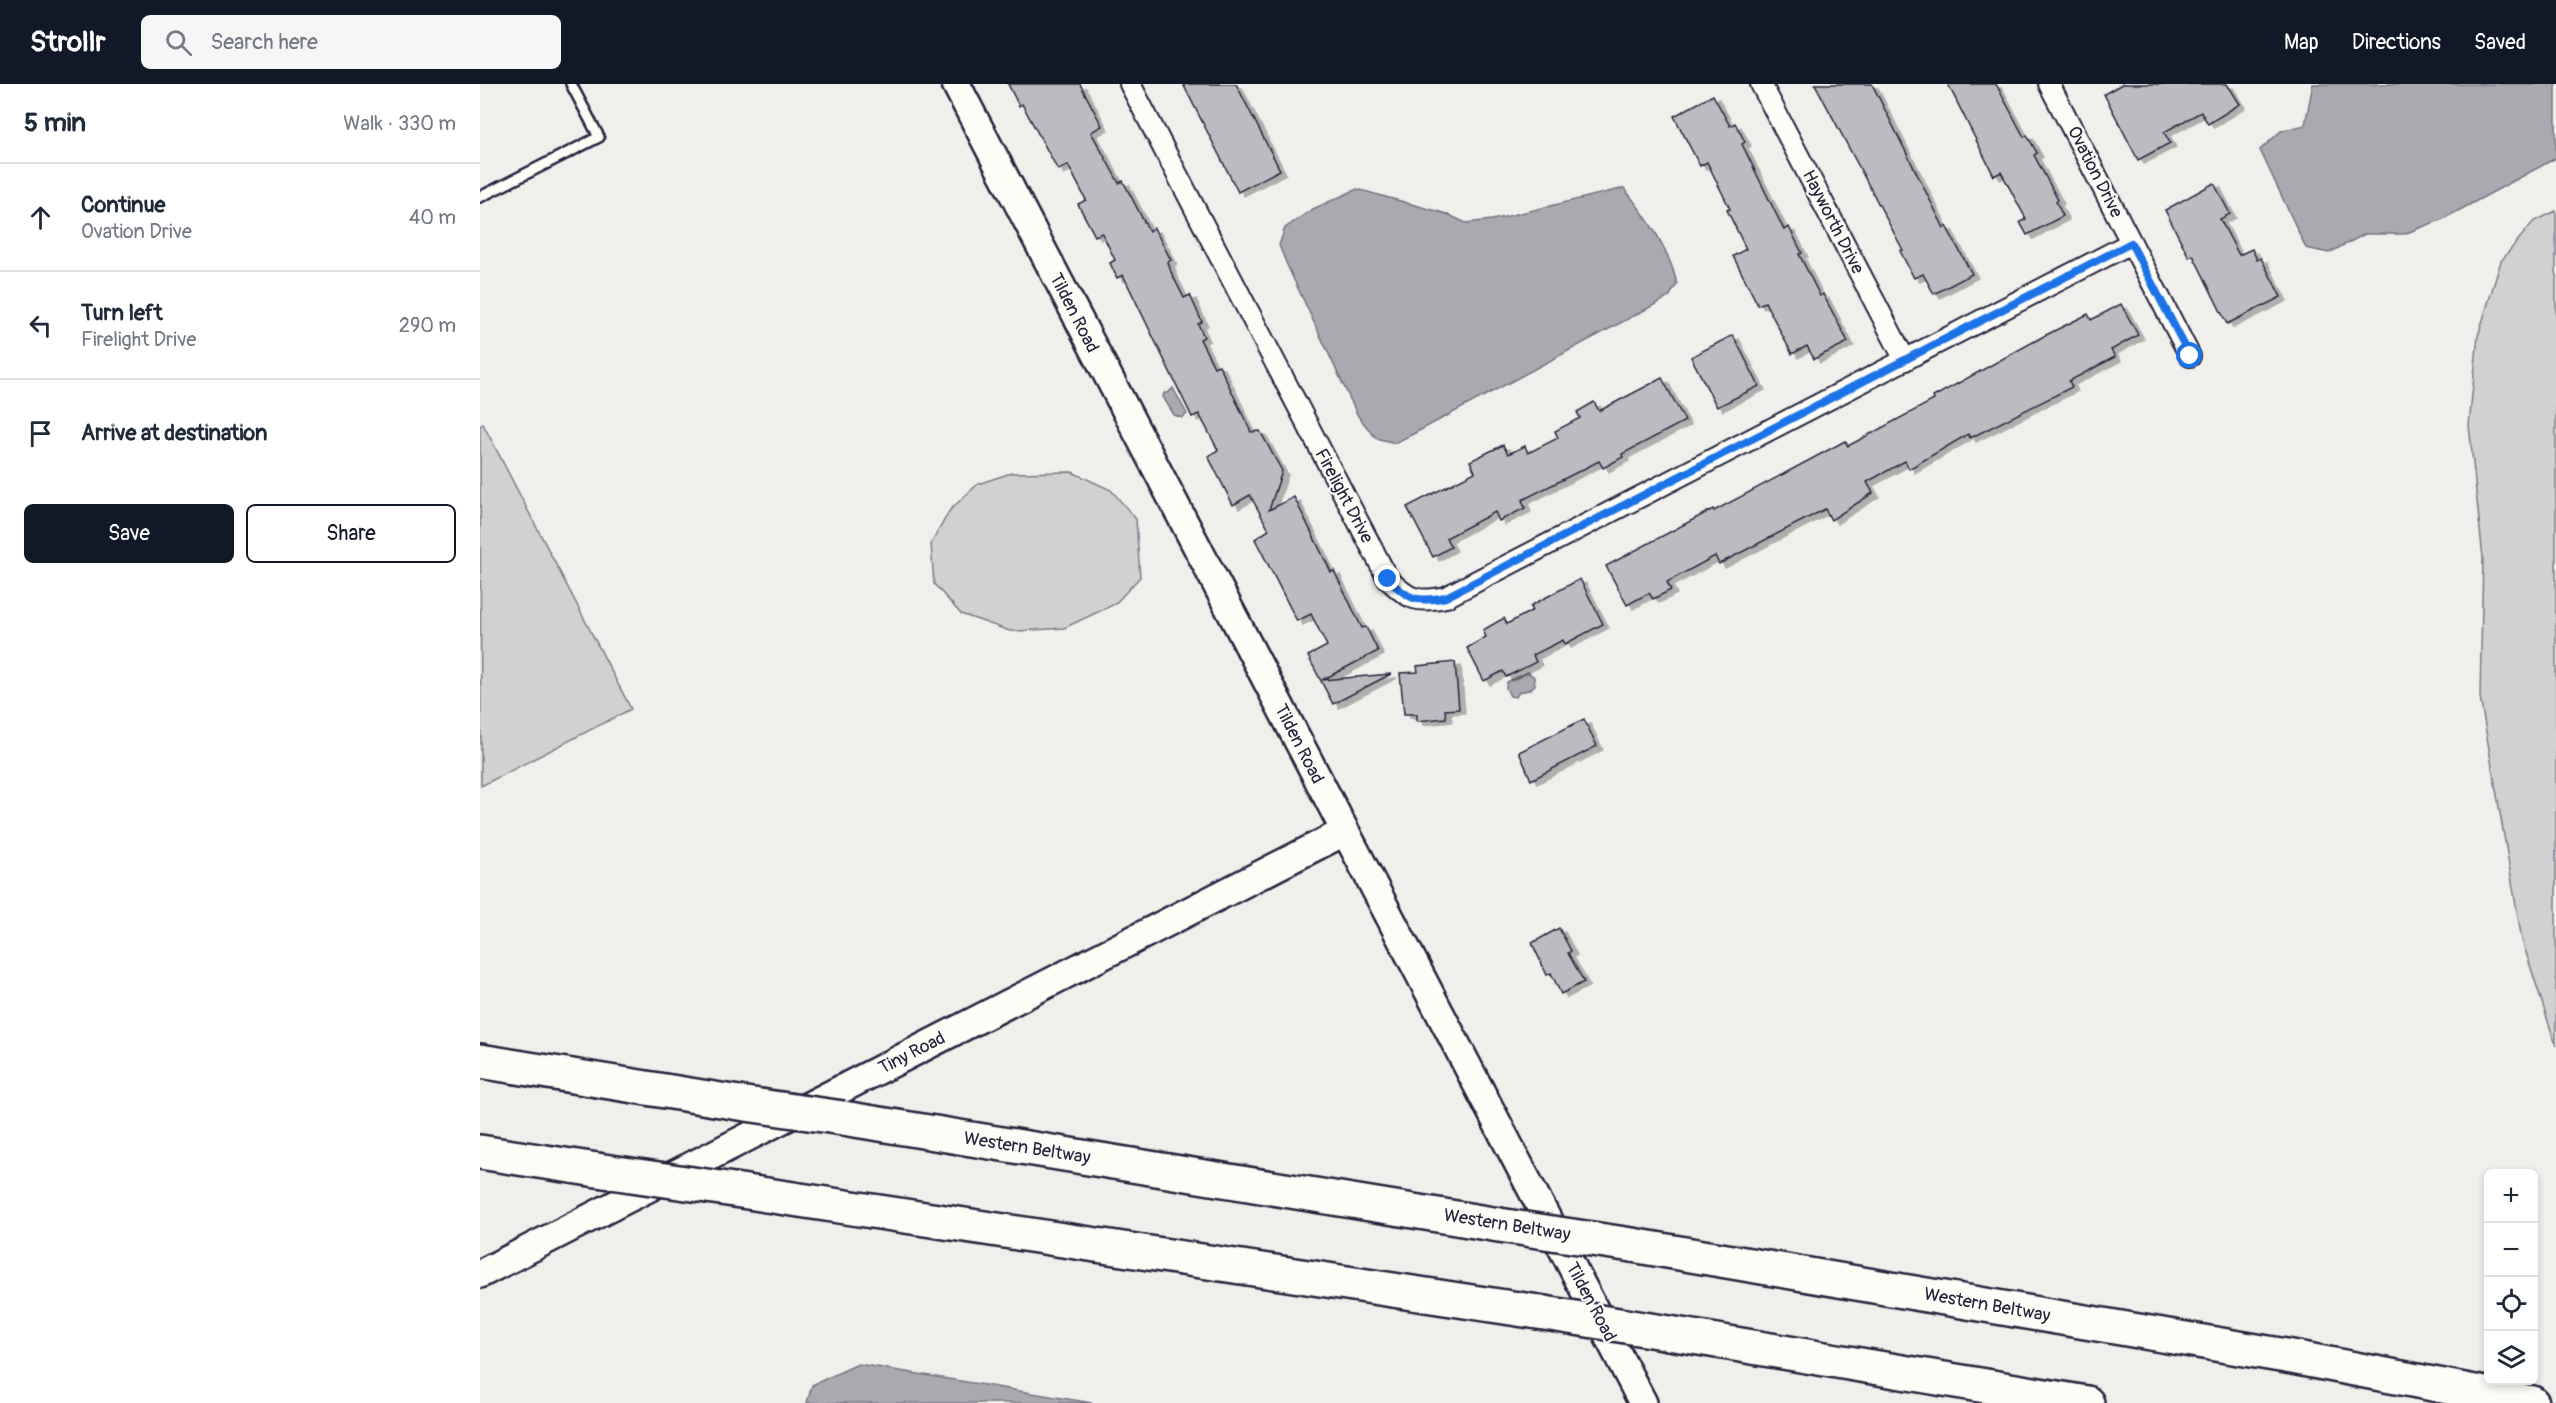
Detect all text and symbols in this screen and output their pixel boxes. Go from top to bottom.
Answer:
search box [141,15,561,69]
text: Strollr [30,25,105,60]
icon: search [162,26,195,59]
text: Search here [210,28,318,56]
text: Map [2284,29,2319,56]
text: Directions [2352,29,2441,56]
text: Saved [2474,29,2526,56]
text: 5 min [24,107,86,139]
text: Walk · 330 m [343,111,456,136]
street label: Ovation Drive [2062,122,2128,222]
street label: Hayworth Drive [1797,166,1869,278]
text: Continue [81,191,165,219]
icon: ahead [24,201,57,234]
text: 40 m [409,205,456,230]
text: Ovation Drive [81,219,192,244]
street label: Tilden Road [1044,269,1104,357]
text: Turn left [81,299,163,327]
icon: left [24,309,57,342]
text: 290 m [399,313,456,338]
text: Firelight Drive [81,327,196,352]
route start [2176,342,2202,368]
icon: arrive [24,417,57,450]
text: Arrive at destination [81,419,267,447]
street label: Firelight Drive [1309,445,1379,547]
button: Save [24,504,234,563]
button: Share [246,504,456,563]
route end [1374,565,1400,591]
street label: Tilden Road [1269,700,1329,788]
street label: Tiny Road [875,1026,949,1080]
street label: Western Beltway [962,1127,1092,1169]
map controls [2484,1169,2538,1385]
button: + [2484,1169,2538,1223]
street label: Western Beltway [1442,1204,1572,1246]
button: − [2484,1223,2538,1277]
street label: Tilden Road [1561,1258,1621,1346]
button: locate [2484,1277,2538,1331]
street label: Western Beltway [1922,1283,2052,1327]
button: layers [2484,1331,2538,1385]

